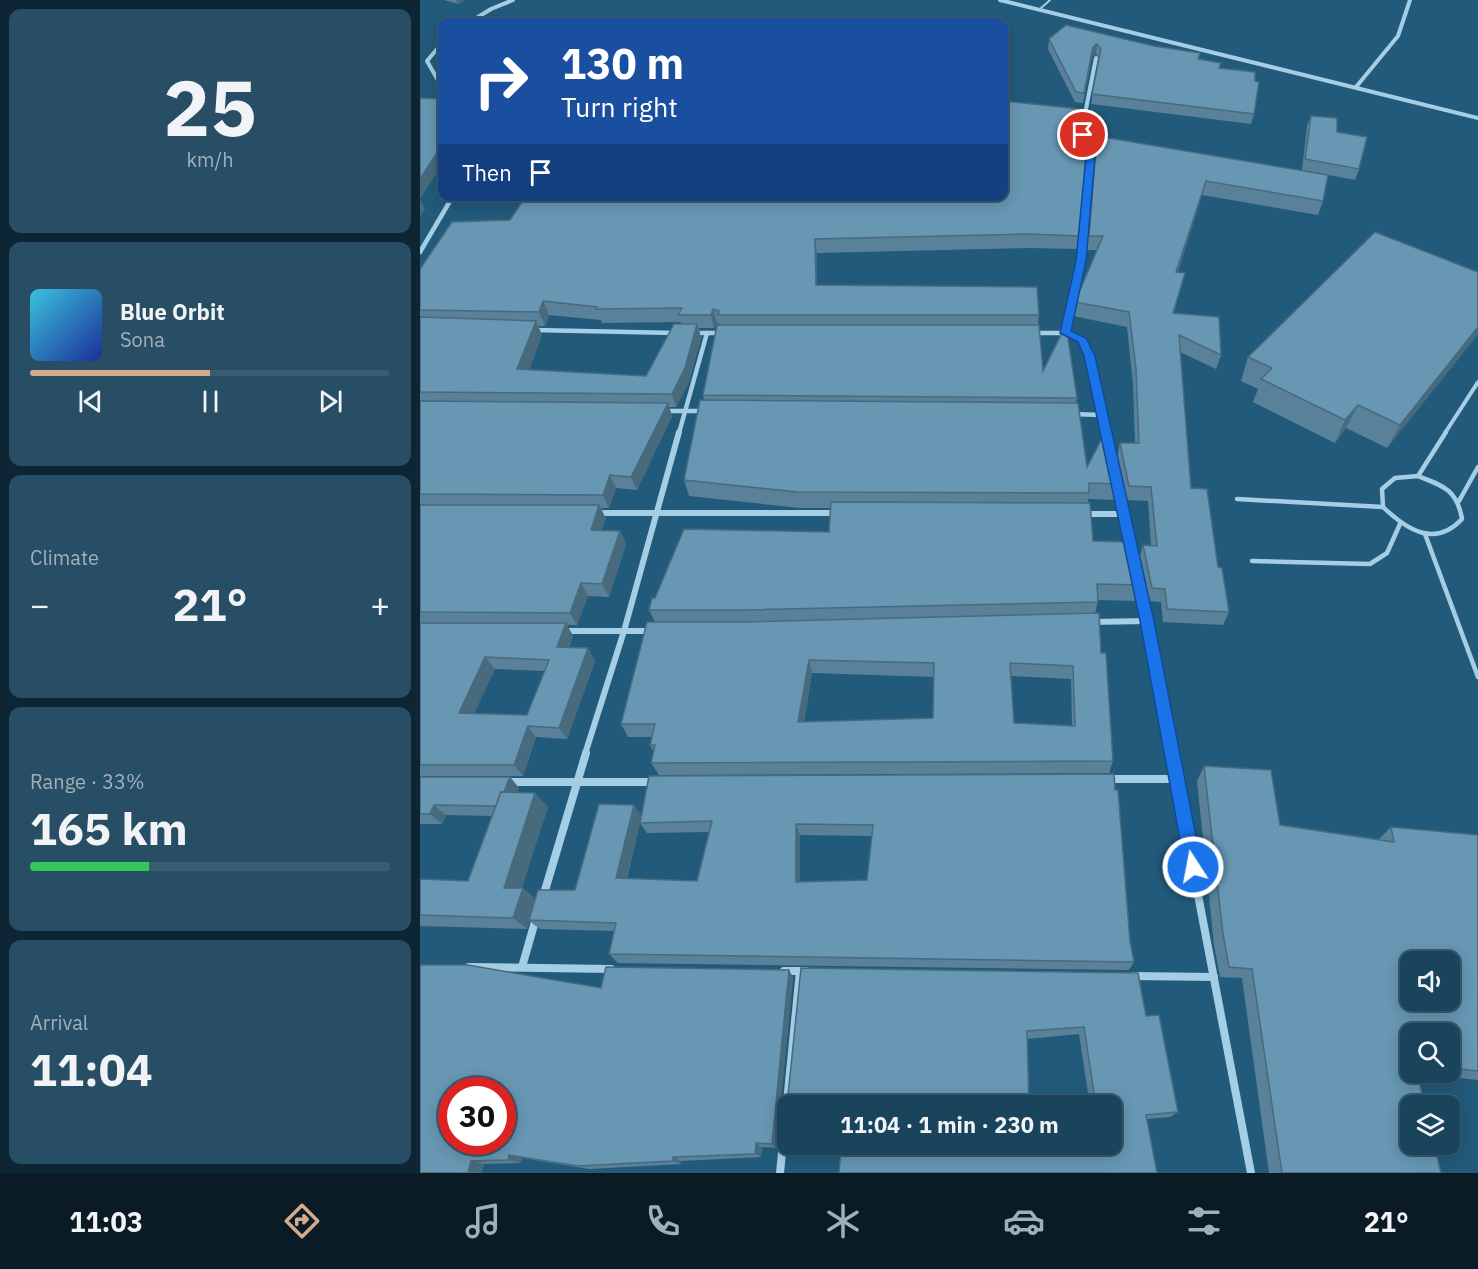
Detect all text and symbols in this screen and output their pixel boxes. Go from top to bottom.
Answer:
text: 130 m [561,36,684,91]
icon: right [462,42,540,120]
text: 25 [163,56,257,157]
text: Turn right [561,89,678,124]
pin [1057,109,1108,160]
icon: arrive [1066,118,1099,151]
text: km/h [186,146,234,173]
icon: arrive [524,156,557,189]
text: Then [462,158,512,187]
text: Blue Orbit [120,297,225,326]
text: Sona [120,326,165,353]
icon: previous [74,385,107,418]
icon: pause [194,385,227,418]
icon: next [314,385,347,418]
text: Climate [30,544,99,571]
text: 21° [172,575,248,633]
text: − [30,583,50,626]
text: + [370,583,390,626]
text: Range · 33% [30,768,145,795]
text: 165 km [30,799,188,857]
position arrow [1161,835,1225,899]
map controls [1400,951,1460,1155]
button: sound [1400,951,1460,1011]
text: Arrival [30,1009,88,1036]
button: search [1400,1023,1460,1083]
text: 11:04 [30,1040,153,1098]
speed limit sign: 30 [438,1077,516,1155]
button: layers [1400,1095,1460,1155]
text: 11:04 · 1 min · 230 m [840,1110,1059,1139]
icon: directions [281,1200,323,1242]
icon: music [462,1200,504,1242]
icon: phone [642,1200,684,1242]
icon: climate [822,1200,864,1242]
icon: car [1003,1200,1045,1242]
icon: filters [1183,1200,1225,1242]
text: 11:03 [69,1204,143,1239]
text: 21° [1364,1204,1409,1239]

